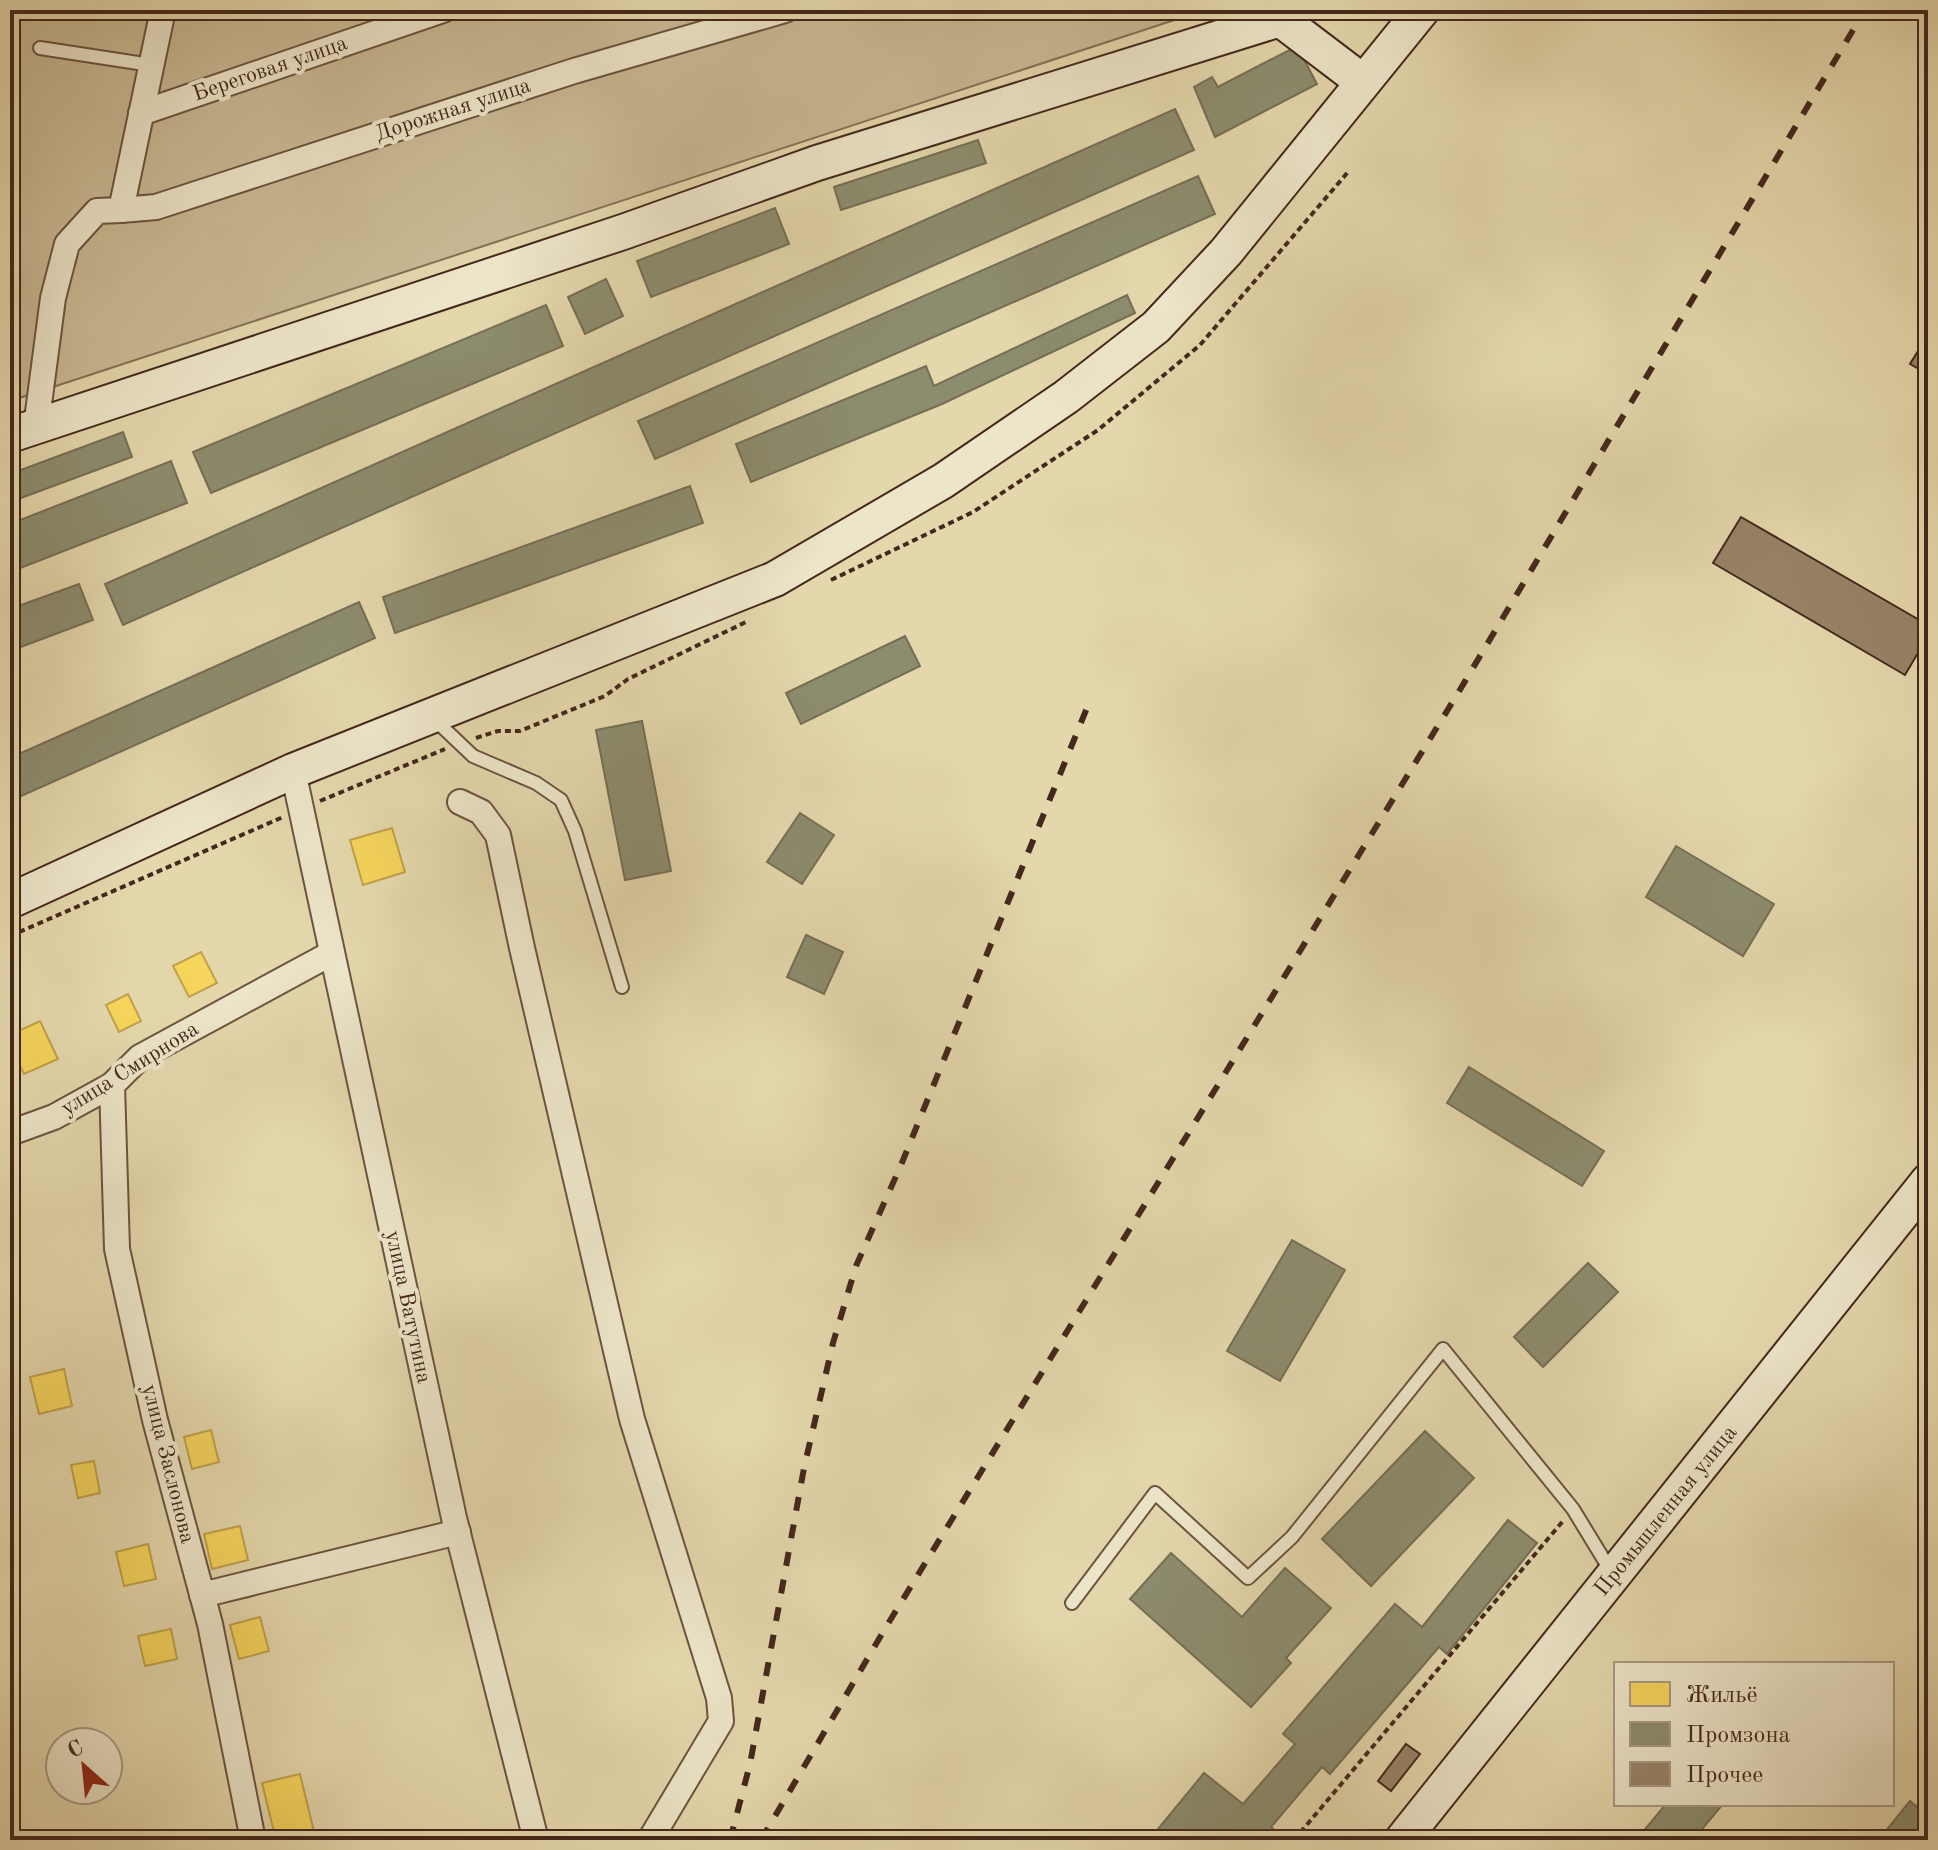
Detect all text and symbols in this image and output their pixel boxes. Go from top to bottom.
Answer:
street label: Береговая улица [190,32,350,106]
street label: Дорожная улица [373,74,534,146]
street label: улица Смирнова [57,1018,203,1120]
street label: улица Ватутина [381,1229,435,1386]
street label: улица Заслонова [138,1382,198,1546]
street label: Промышленная улица [1591,1421,1742,1601]
legend [1614,1662,1894,1806]
text: Жильё [1686,1684,1757,1708]
text: Промзона [1686,1724,1791,1748]
north arrow [44,1726,124,1806]
text: С [64,1737,87,1763]
text: Прочее [1686,1764,1763,1788]

